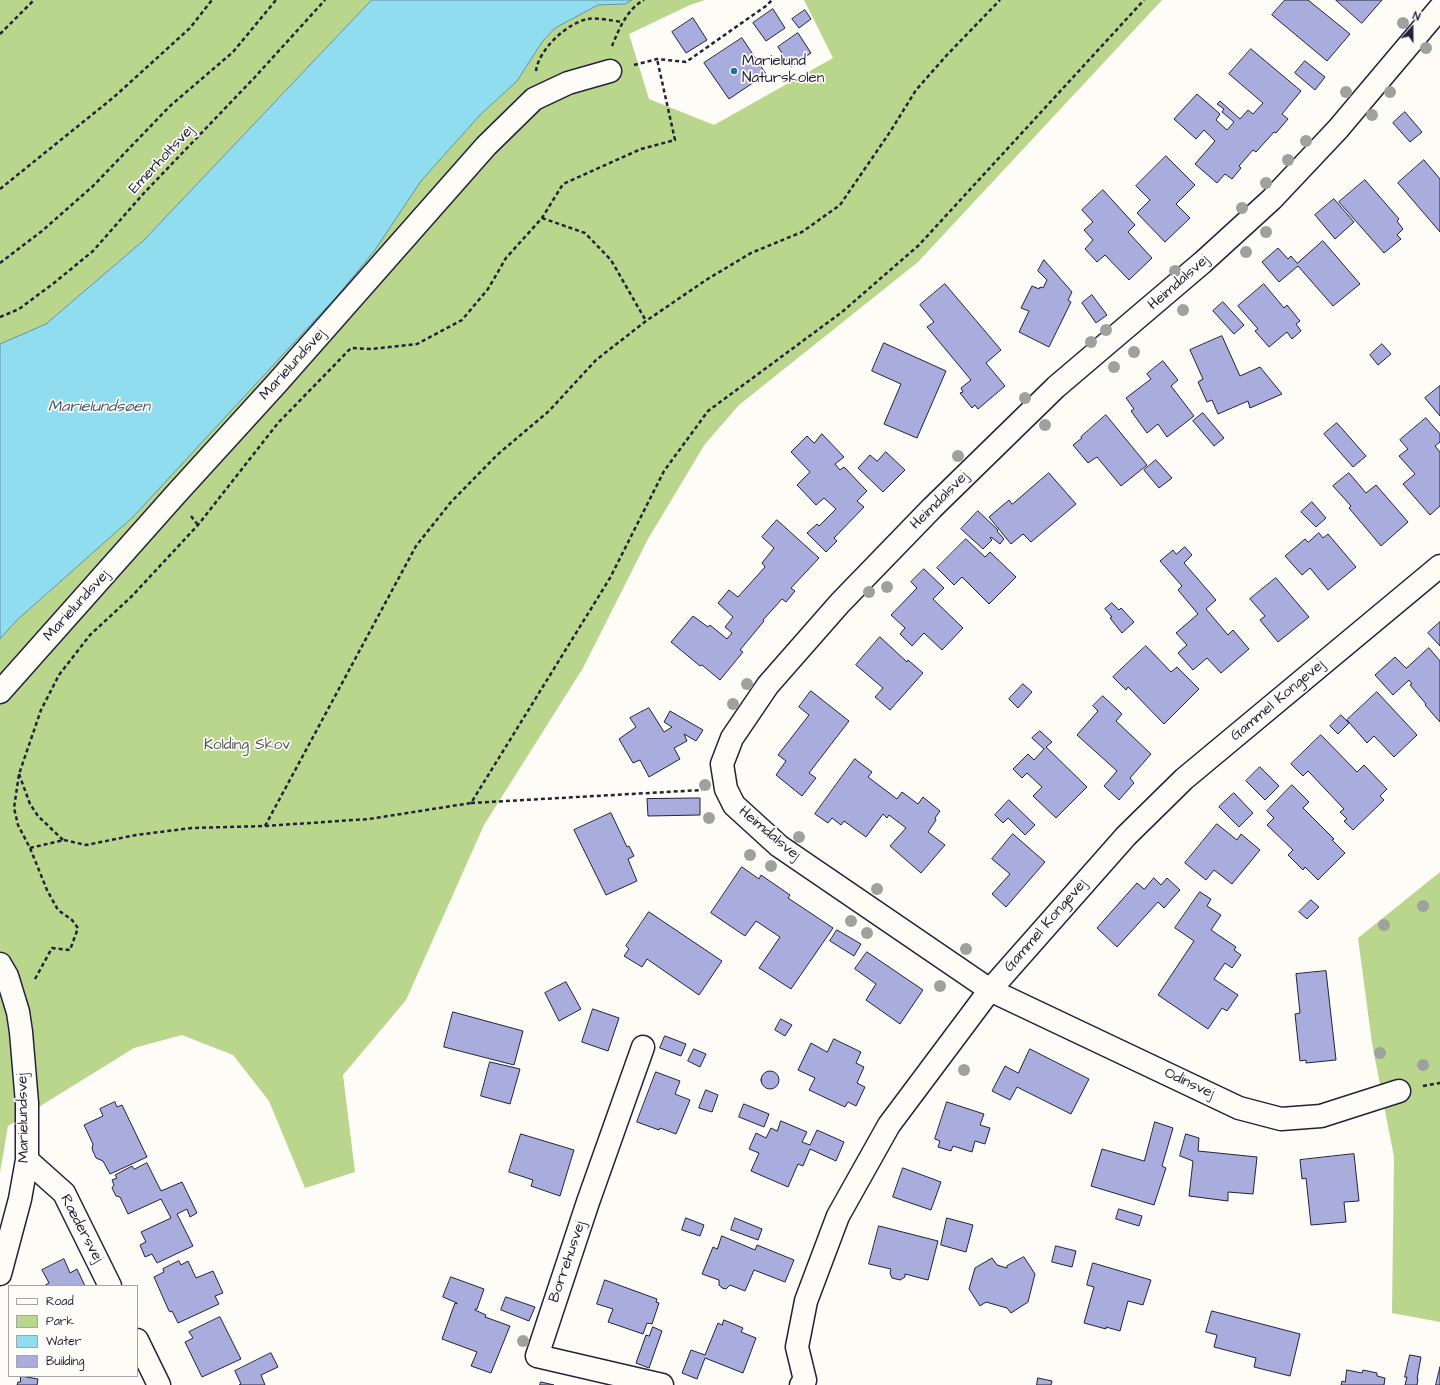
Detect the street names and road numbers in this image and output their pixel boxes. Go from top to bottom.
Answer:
street label: Emerholtsvej [126,122,198,198]
street label: Heimdalsvej [1145,252,1213,314]
street label: Marielundsvej [256,326,330,404]
street label: Heimdalsvej [907,468,973,534]
street label: Marielundsvej [40,567,114,645]
street label: Gammel Kongevej [1227,656,1329,746]
street label: Heimdalsvej [735,803,803,865]
street label: Gammel Kongevej [1001,876,1091,976]
street label: Odinsvej [1161,1065,1217,1103]
street label: Marielundsvej [14,1073,34,1163]
street label: Rædersvej [56,1192,106,1266]
street label: Borrehusvej [546,1219,590,1305]

